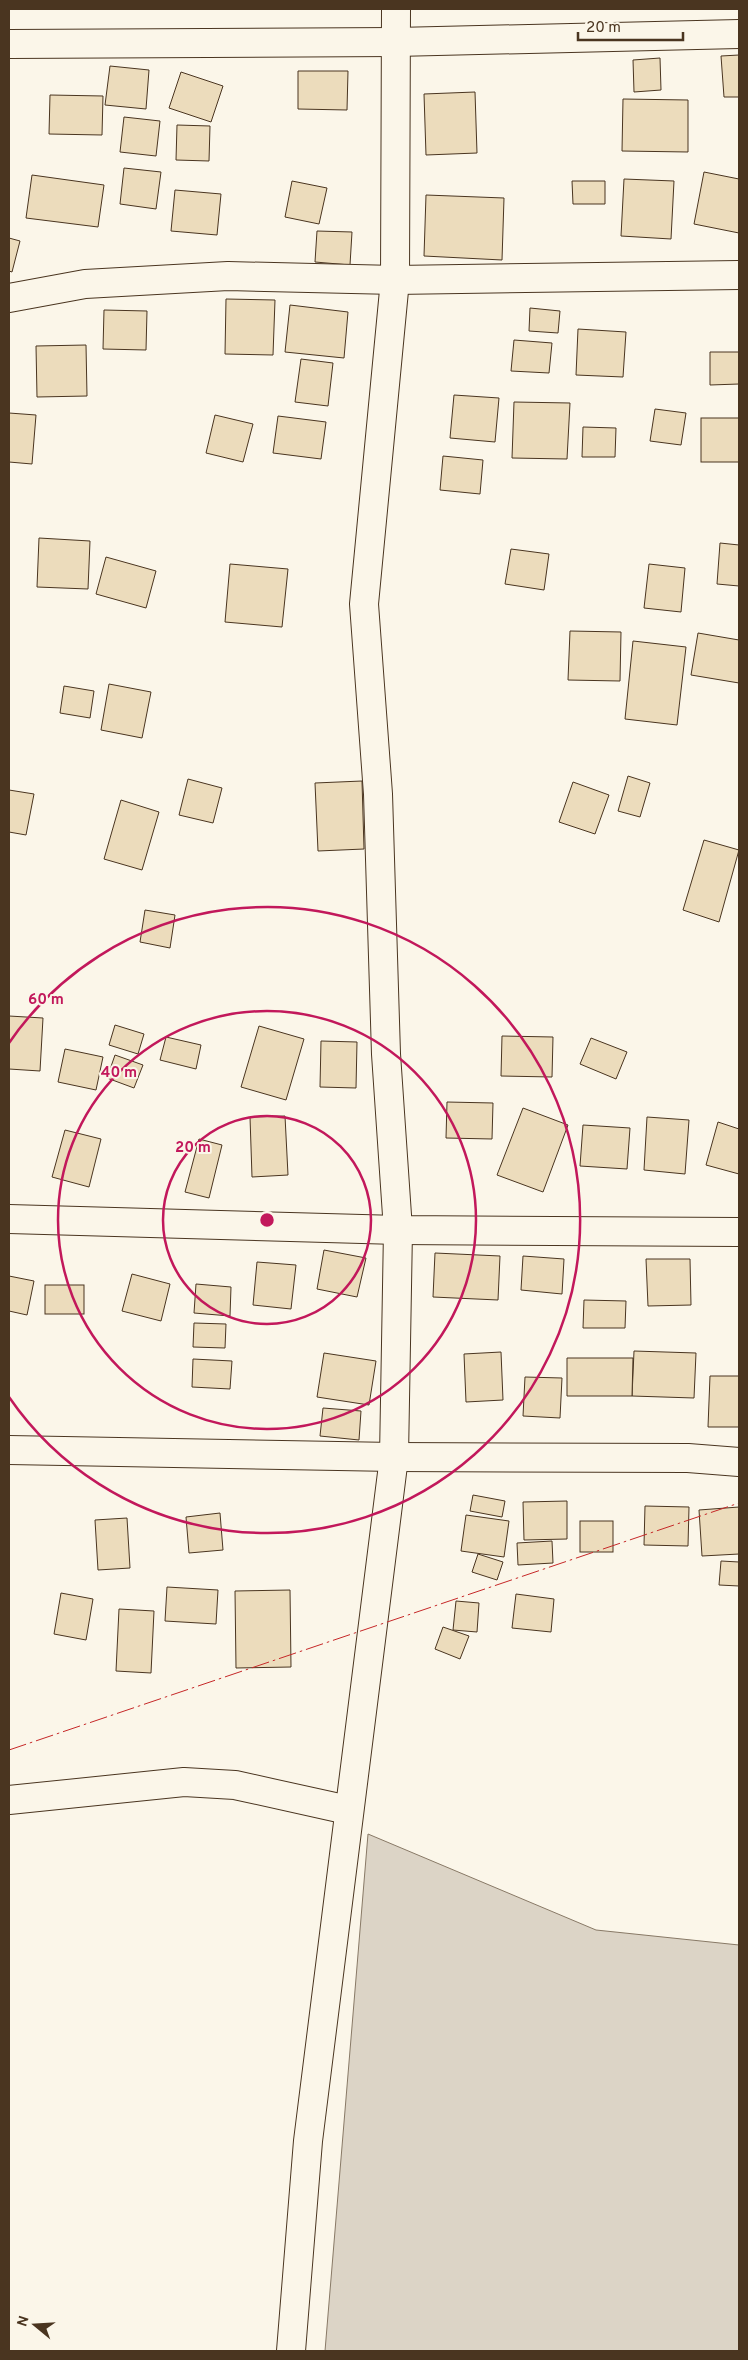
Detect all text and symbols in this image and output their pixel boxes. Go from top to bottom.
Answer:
scale bar [578,10,683,42]
text: 20 m [586,19,621,38]
text: 60 m [28,991,64,1010]
text: 40 m [101,1064,137,1083]
text: 20 m [175,1139,211,1158]
centre of rings [258,1211,276,1229]
north arrow [10,2300,60,2350]
text: N [14,2314,34,2329]

